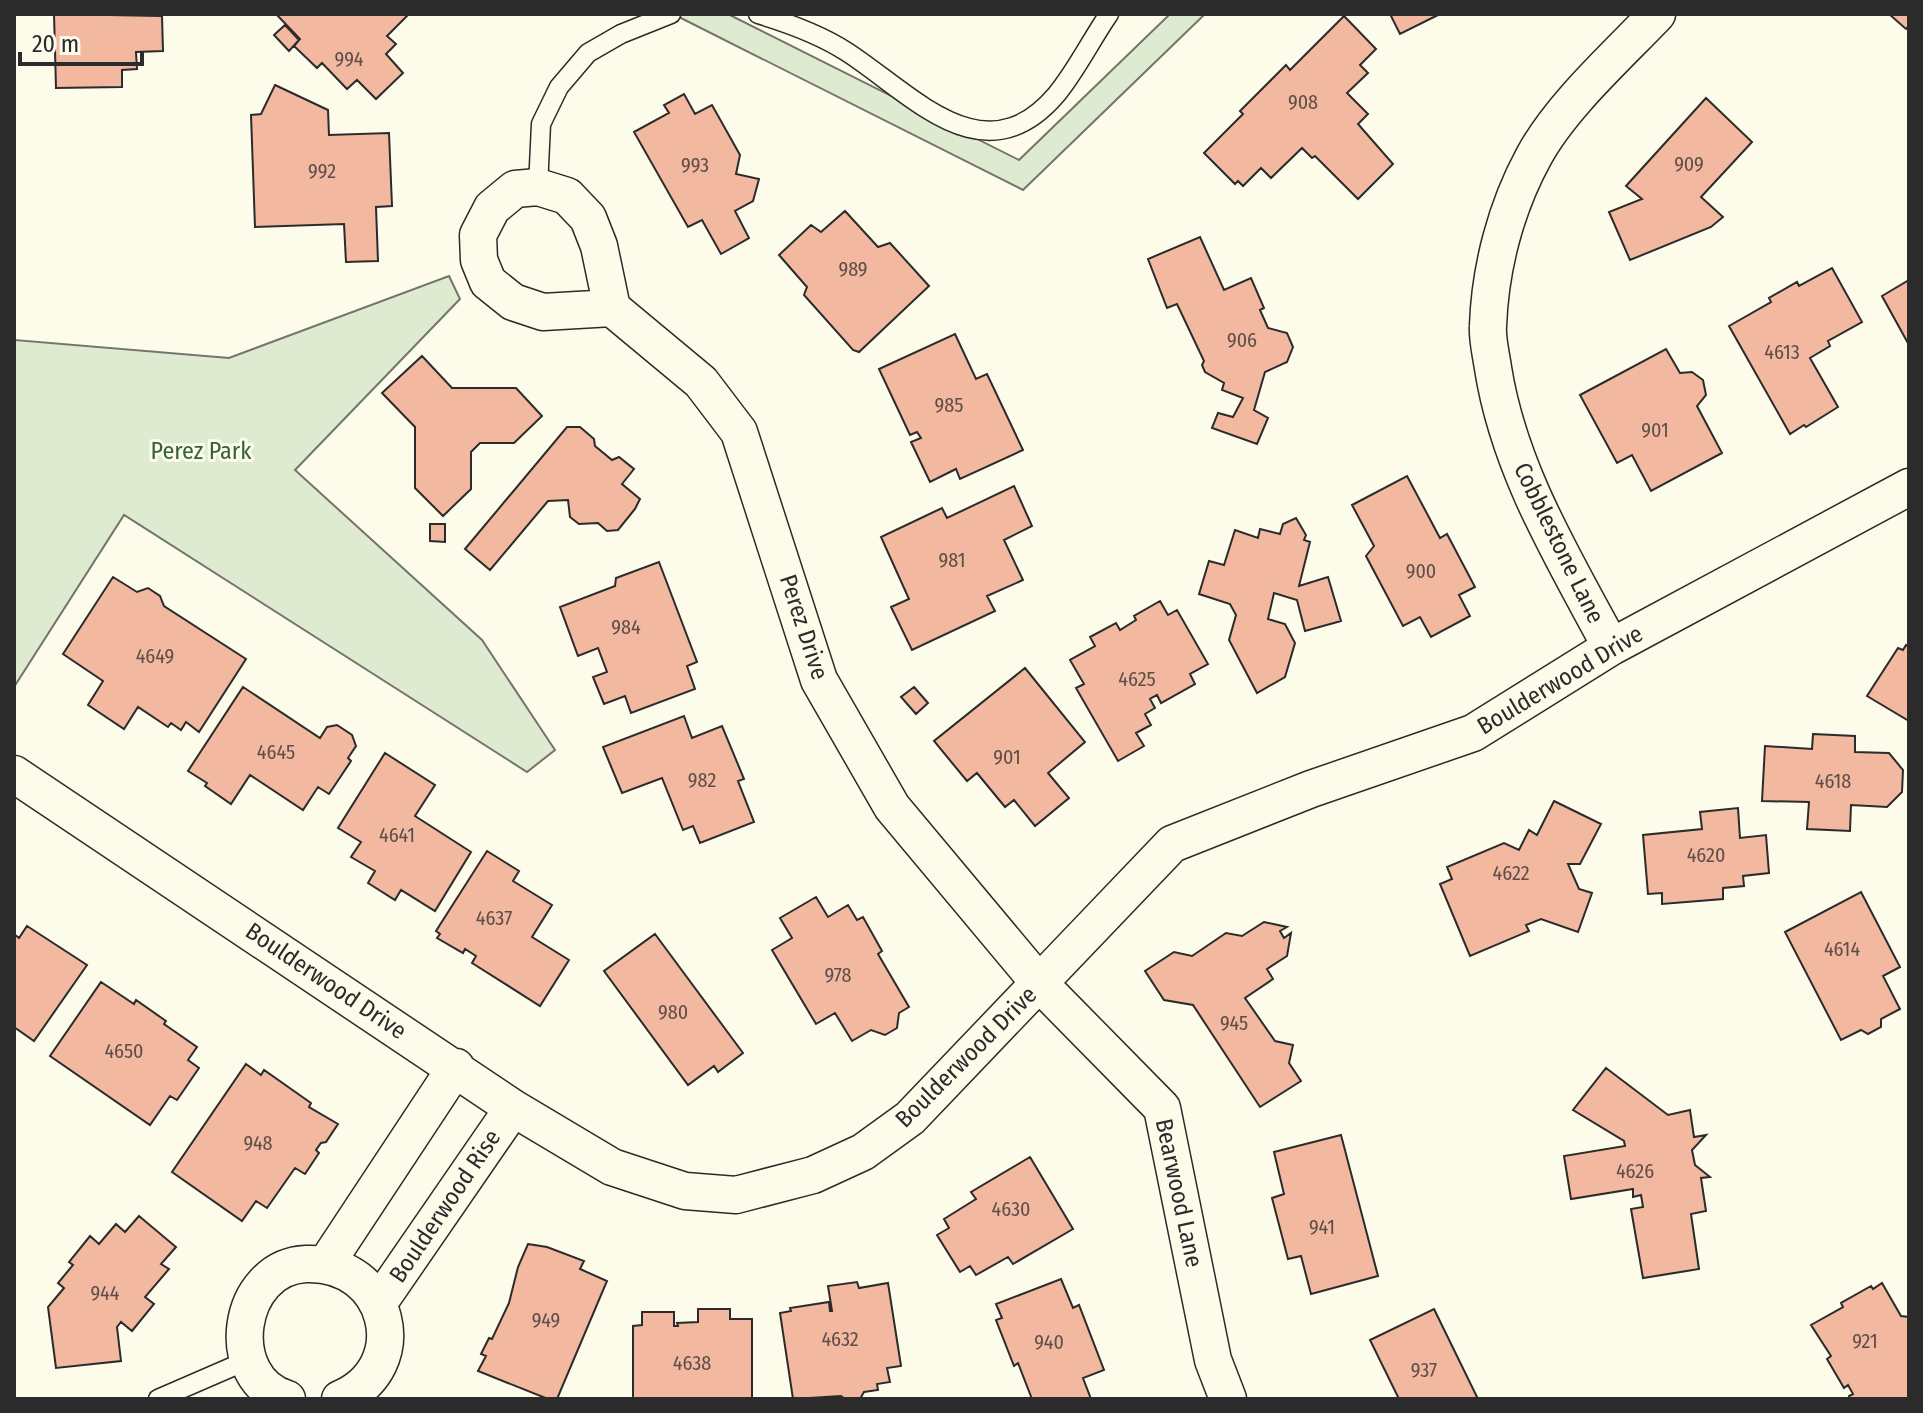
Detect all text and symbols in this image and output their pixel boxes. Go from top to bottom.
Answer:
scale bar [20,16,142,66]
text: 20 m [32,30,79,58]
house number: 994 [335,47,364,71]
house number: 908 [1288,90,1318,114]
house number: 909 [1674,152,1704,176]
house number: 993 [681,153,709,177]
house number: 992 [308,159,336,183]
house number: 989 [838,257,868,281]
house number: 906 [1227,328,1257,352]
house number: 4613 [1764,340,1800,364]
house number: 985 [935,393,963,417]
house number: 901 [1641,418,1669,442]
park label: Perez Park [151,437,252,465]
street label: Cobblestone Lane [1508,458,1610,628]
house number: 981 [938,548,966,572]
house number: 900 [1406,559,1436,583]
street label: Perez Drive [774,571,834,683]
house number: 984 [611,615,641,639]
street label: Boulderwood Drive [1472,620,1648,740]
house number: 4649 [136,644,174,668]
house number: 4625 [1118,667,1156,691]
house number: 4645 [257,740,295,764]
house number: 901 [993,745,1021,769]
house number: 982 [688,768,716,792]
house number: 4618 [1815,769,1851,793]
house number: 4641 [379,823,415,847]
house number: 4620 [1687,843,1725,867]
house number: 4622 [1492,861,1530,885]
house number: 4637 [476,906,512,930]
street label: Boulderwood Drive [240,917,412,1045]
house number: 4614 [1824,937,1860,961]
house number: 978 [824,963,852,987]
street label: Boulderwood Drive [890,981,1042,1133]
house number: 980 [658,1000,688,1024]
house number: 945 [1220,1011,1248,1035]
house number: 4650 [104,1039,144,1063]
street label: Bearwood Lane [1150,1116,1208,1270]
street label: Boulderwood Rise [384,1124,506,1288]
house number: 948 [243,1131,273,1155]
house number: 4626 [1616,1159,1654,1183]
house number: 4630 [992,1197,1030,1221]
house number: 941 [1309,1215,1335,1239]
house number: 944 [91,1281,120,1305]
house number: 949 [532,1308,560,1332]
house number: 4632 [821,1327,859,1351]
house number: 921 [1852,1329,1878,1353]
house number: 940 [1034,1330,1064,1354]
house number: 4638 [673,1351,711,1375]
house number: 937 [1411,1358,1437,1382]

